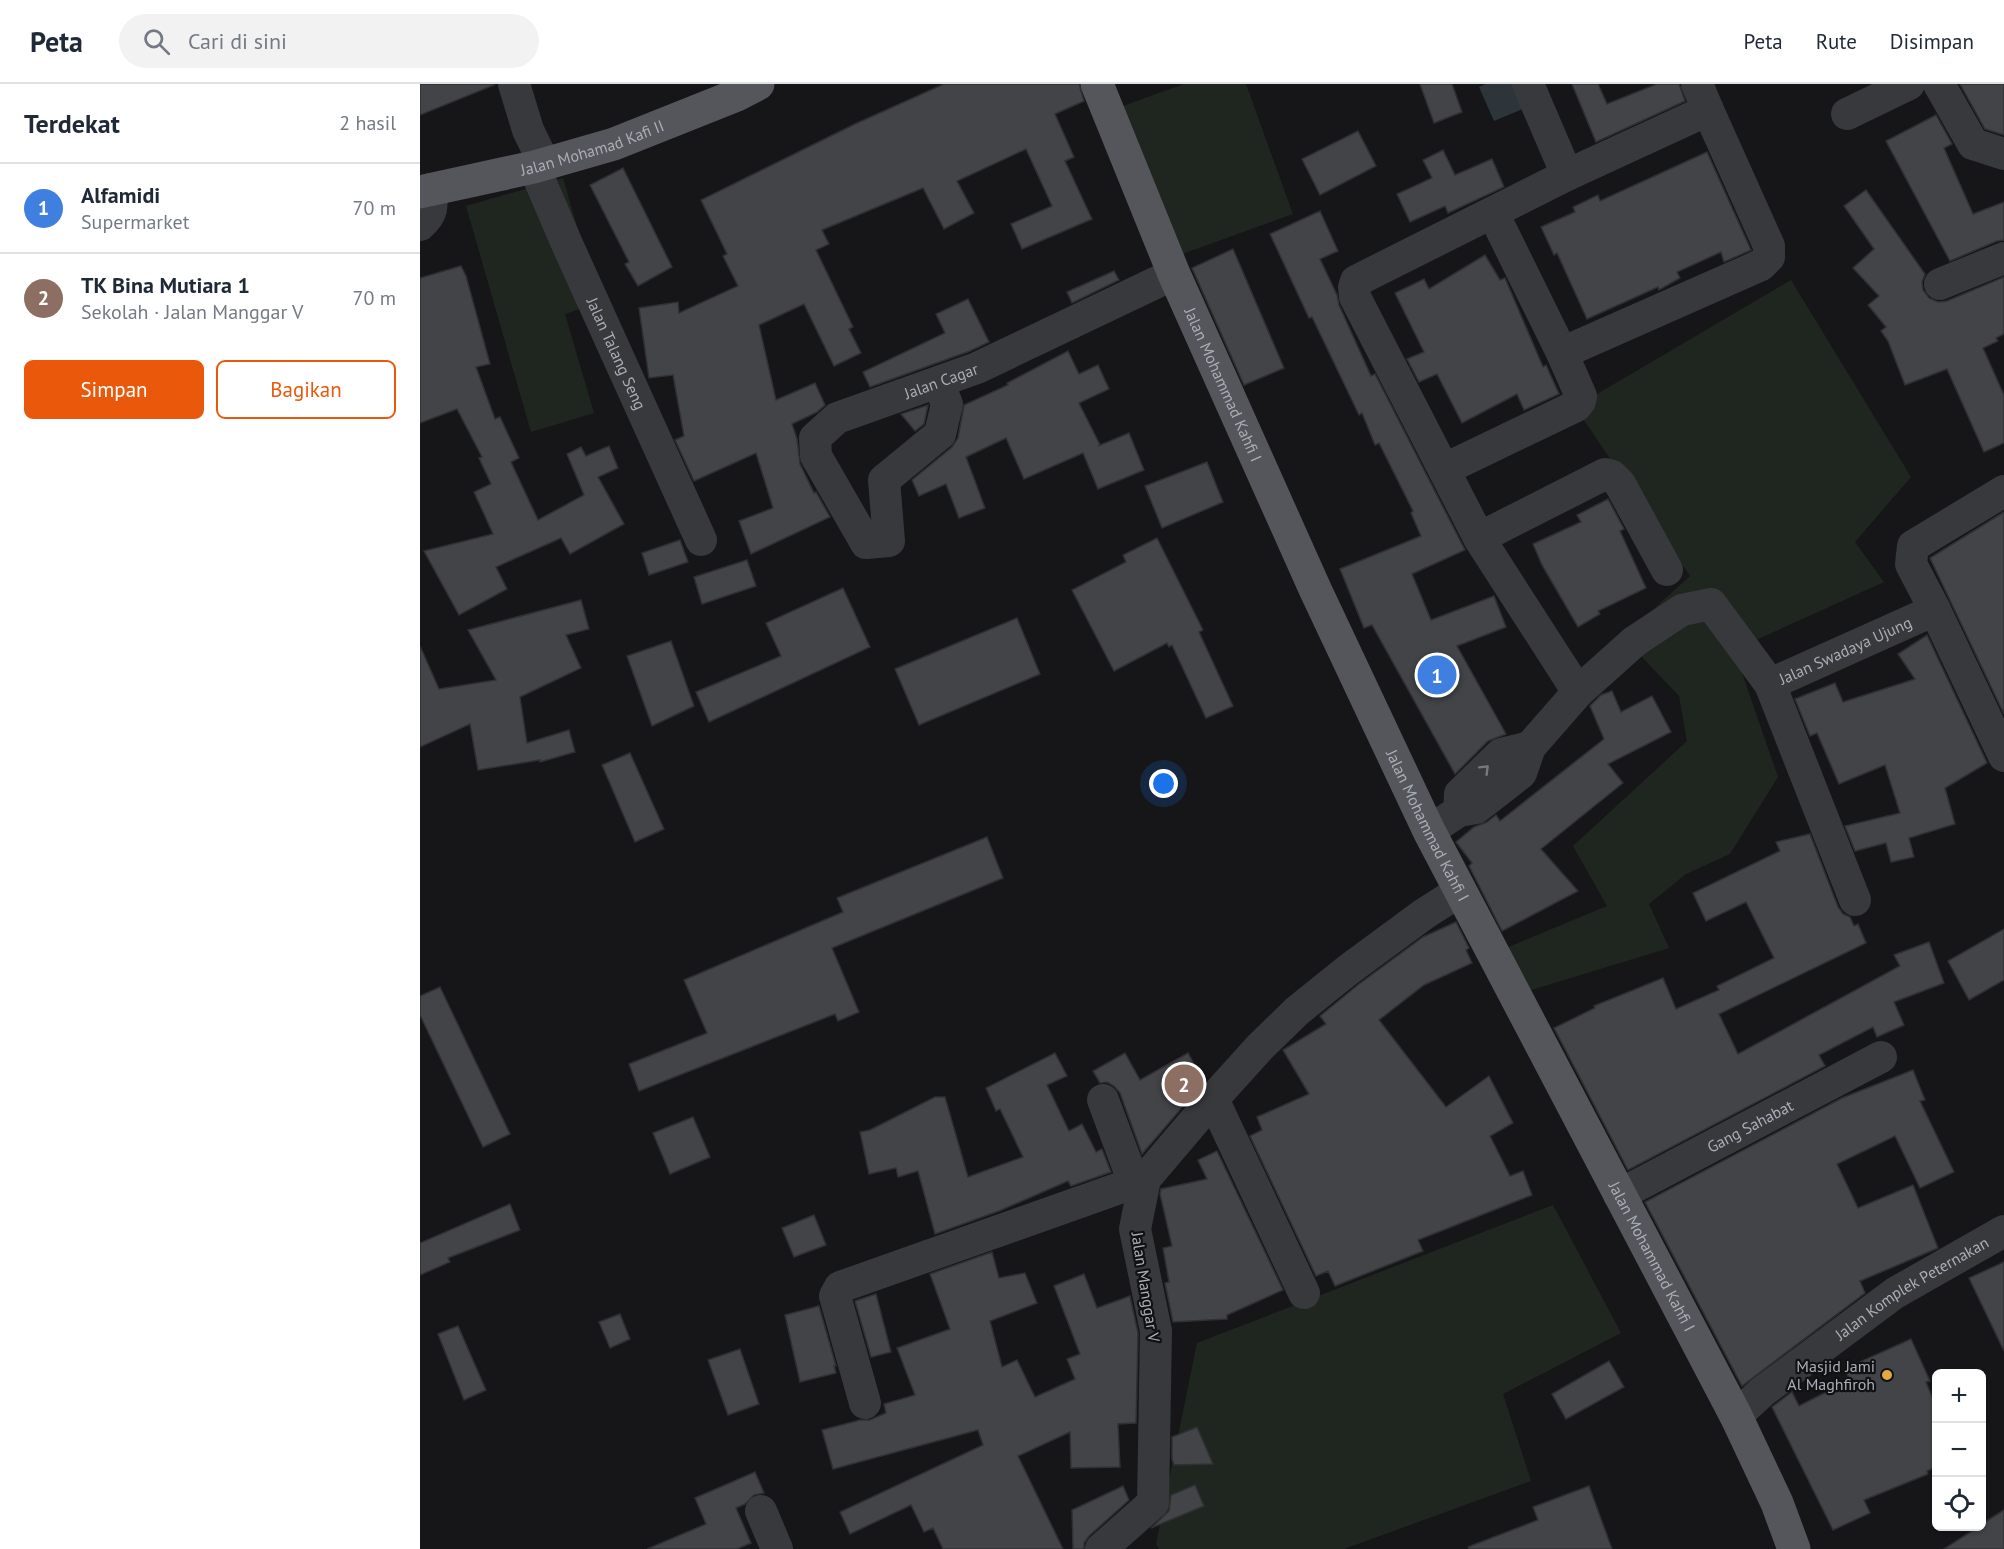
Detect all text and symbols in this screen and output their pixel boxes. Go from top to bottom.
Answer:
search box [119,14,539,68]
text: Peta [30,23,83,60]
icon: search [140,25,173,58]
text: Cari di sini [188,27,287,55]
text: Peta [1743,28,1783,55]
text: Rute [1816,28,1857,55]
text: Disimpan [1890,28,1974,55]
text: Terdekat [24,107,120,140]
text: 2 hasil [339,110,396,136]
street label: Jalan Mohamad Kafi II [518,115,667,180]
text: Alfamidi [81,181,160,209]
text: 1 [38,195,49,221]
text: 70 m [353,195,396,221]
text: Supermarket [81,209,189,235]
text: TK Bina Mutiara 1 [81,271,250,299]
text: 2 [38,285,49,311]
text: 70 m [353,285,396,311]
street label: Jalan Talang Seng [582,293,651,413]
text: Sekolah · Jalan Manggar V [81,299,303,325]
street label: Jalan Mohammad Kahfi I [1180,303,1267,465]
street label: Jalan Cagar [901,358,981,404]
button: Simpan [24,360,204,419]
button: Bagikan [216,360,396,419]
street label: Jalan Swadaya Ujung [1775,612,1915,689]
pin: 1 [1418,652,1456,698]
street label: Jalan Mohammad Kahfi I [1382,745,1474,904]
one-way arrow [1478,766,1489,777]
your location [1149,769,1178,798]
pin: 2 [1164,1062,1203,1106]
street label: Gang Sahabat [1703,1095,1797,1157]
street label: Jalan Mohammad Kahfi I [1604,1177,1700,1335]
street label: Jalan Manggar V [1127,1230,1165,1344]
street label: Jalan Komplek Peternakan [1830,1232,1992,1345]
place label: Masjid Jami Al Maghfiroh [1787,1356,1875,1394]
marker: Masjid Jami Al Maghfiroh [1880,1368,1894,1382]
map controls [1932,1369,1986,1531]
button: + [1932,1369,1986,1423]
button: − [1932,1423,1986,1477]
button: locate [1932,1477,1986,1531]

